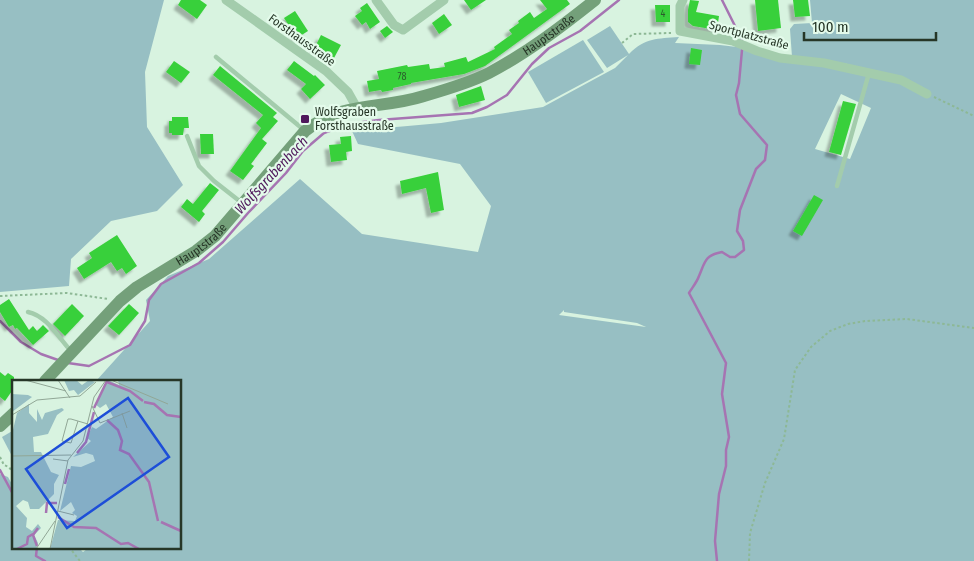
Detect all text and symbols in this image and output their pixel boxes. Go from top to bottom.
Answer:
house number: 4 [661,8,666,20]
scale bar [804,10,936,42]
street label: Forsthausstraße [266,11,338,69]
street label: Hauptstraße [520,11,578,58]
street label: Sportplatzstraße [708,18,790,52]
text: 100 m [812,18,849,36]
house number: 78 [398,71,406,83]
place label: Wolfsgraben Forsthausstraße [315,105,394,133]
marker: Wolfsgraben Forsthausstraße [299,113,311,125]
water label: Wolfsgrabenbach [231,133,312,218]
street label: Hauptstraße [173,220,230,269]
inset map [12,380,181,548]

